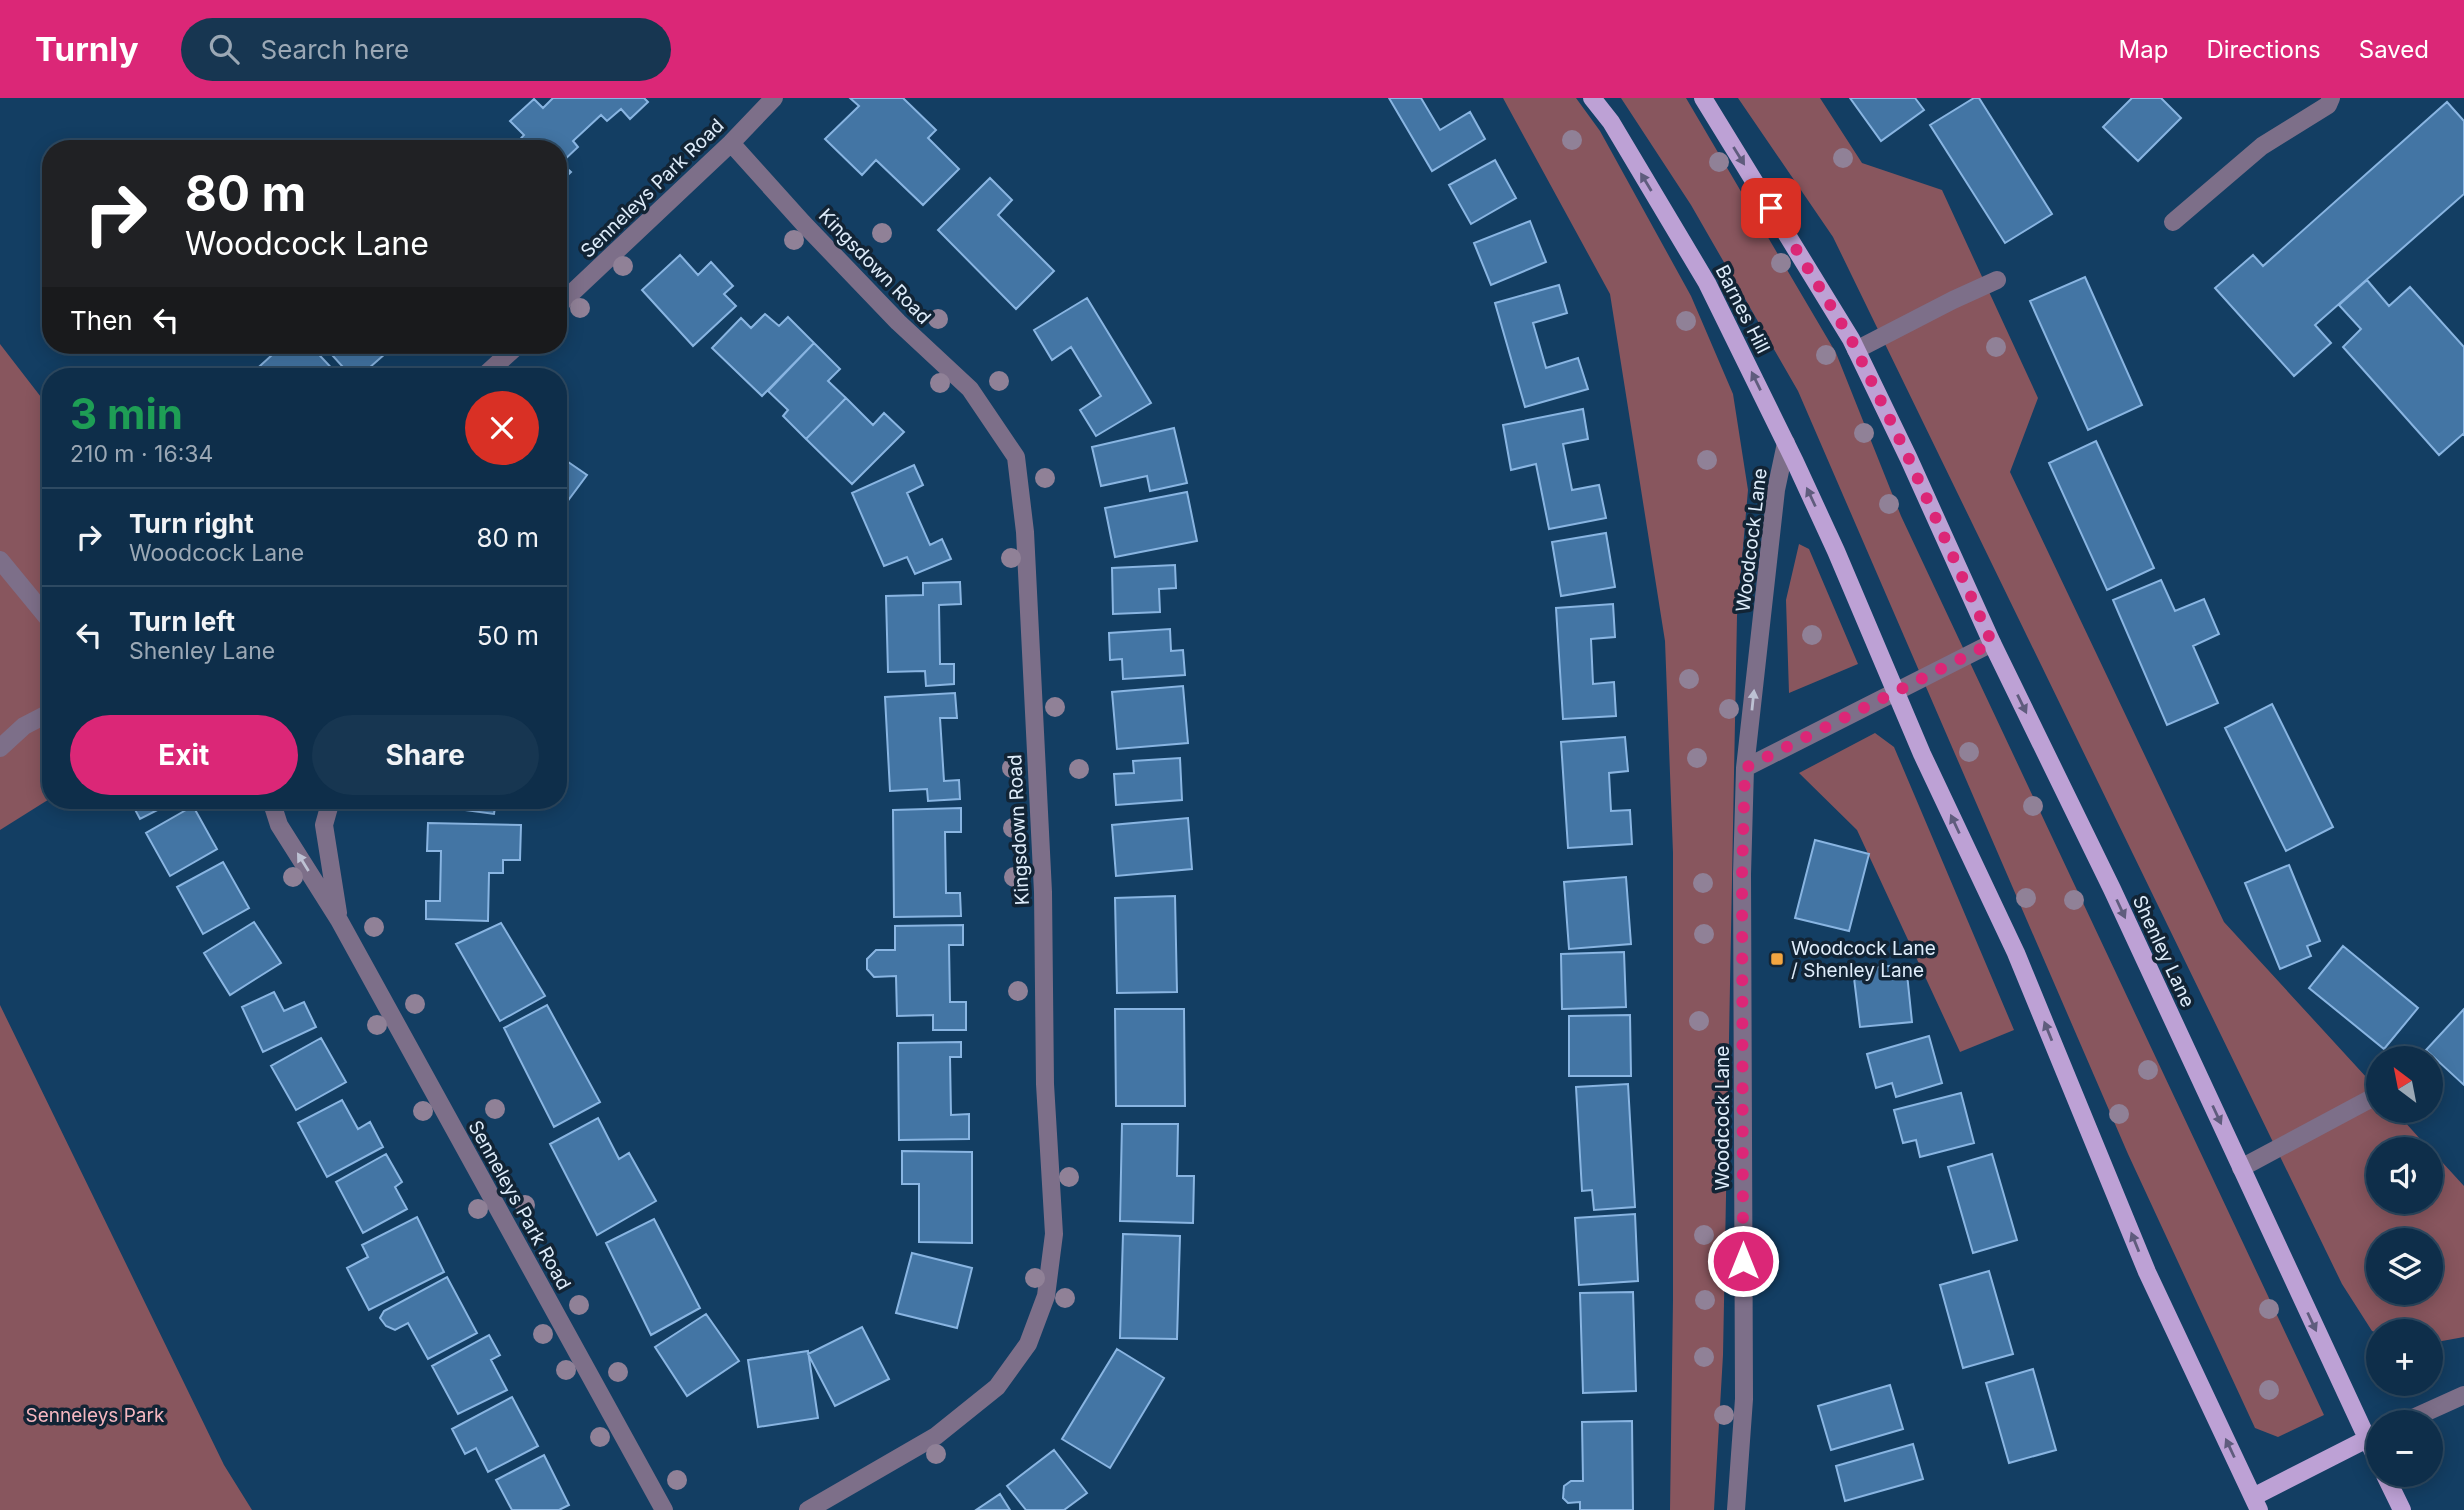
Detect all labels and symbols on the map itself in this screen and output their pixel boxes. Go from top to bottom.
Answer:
street label: Senneleys Park Road [576,114,729,263]
one-way arrow [1733,147,1746,166]
one-way arrow [1641,172,1653,192]
pin [1741,178,1801,238]
street label: Kingsdown Road [814,204,935,329]
street label: Barnes Hill [1710,261,1775,357]
one-way arrow [1750,371,1761,391]
street label: Woodcock Lane [1731,467,1772,613]
one-way arrow [1806,486,1817,507]
one-way arrow [1748,689,1759,711]
one-way arrow [2016,694,2028,714]
street label: Kingsdown Road [1003,754,1034,906]
one-way arrow [1949,814,1961,834]
one-way arrow [296,852,309,872]
street label: Shenley Lane [2128,892,2199,1011]
one-way arrow [2115,899,2127,919]
place label: Woodcock Lane / Shenley Lane [1791,937,1936,982]
marker: Woodcock Lane / Shenley Lane [1769,951,1785,967]
one-way arrow [2042,1021,2053,1042]
street label: Woodcock Lane [1711,1046,1734,1190]
north arrow [2366,1046,2443,1124]
one-way arrow [2211,1105,2223,1125]
street label: Senneleys Park Road [463,1117,576,1294]
position arrow [1706,1224,1780,1298]
one-way arrow [2129,1231,2140,1252]
one-way arrow [2307,1312,2318,1332]
park label: Senneleys Park [26,1404,165,1427]
one-way arrow [2224,1438,2236,1458]

